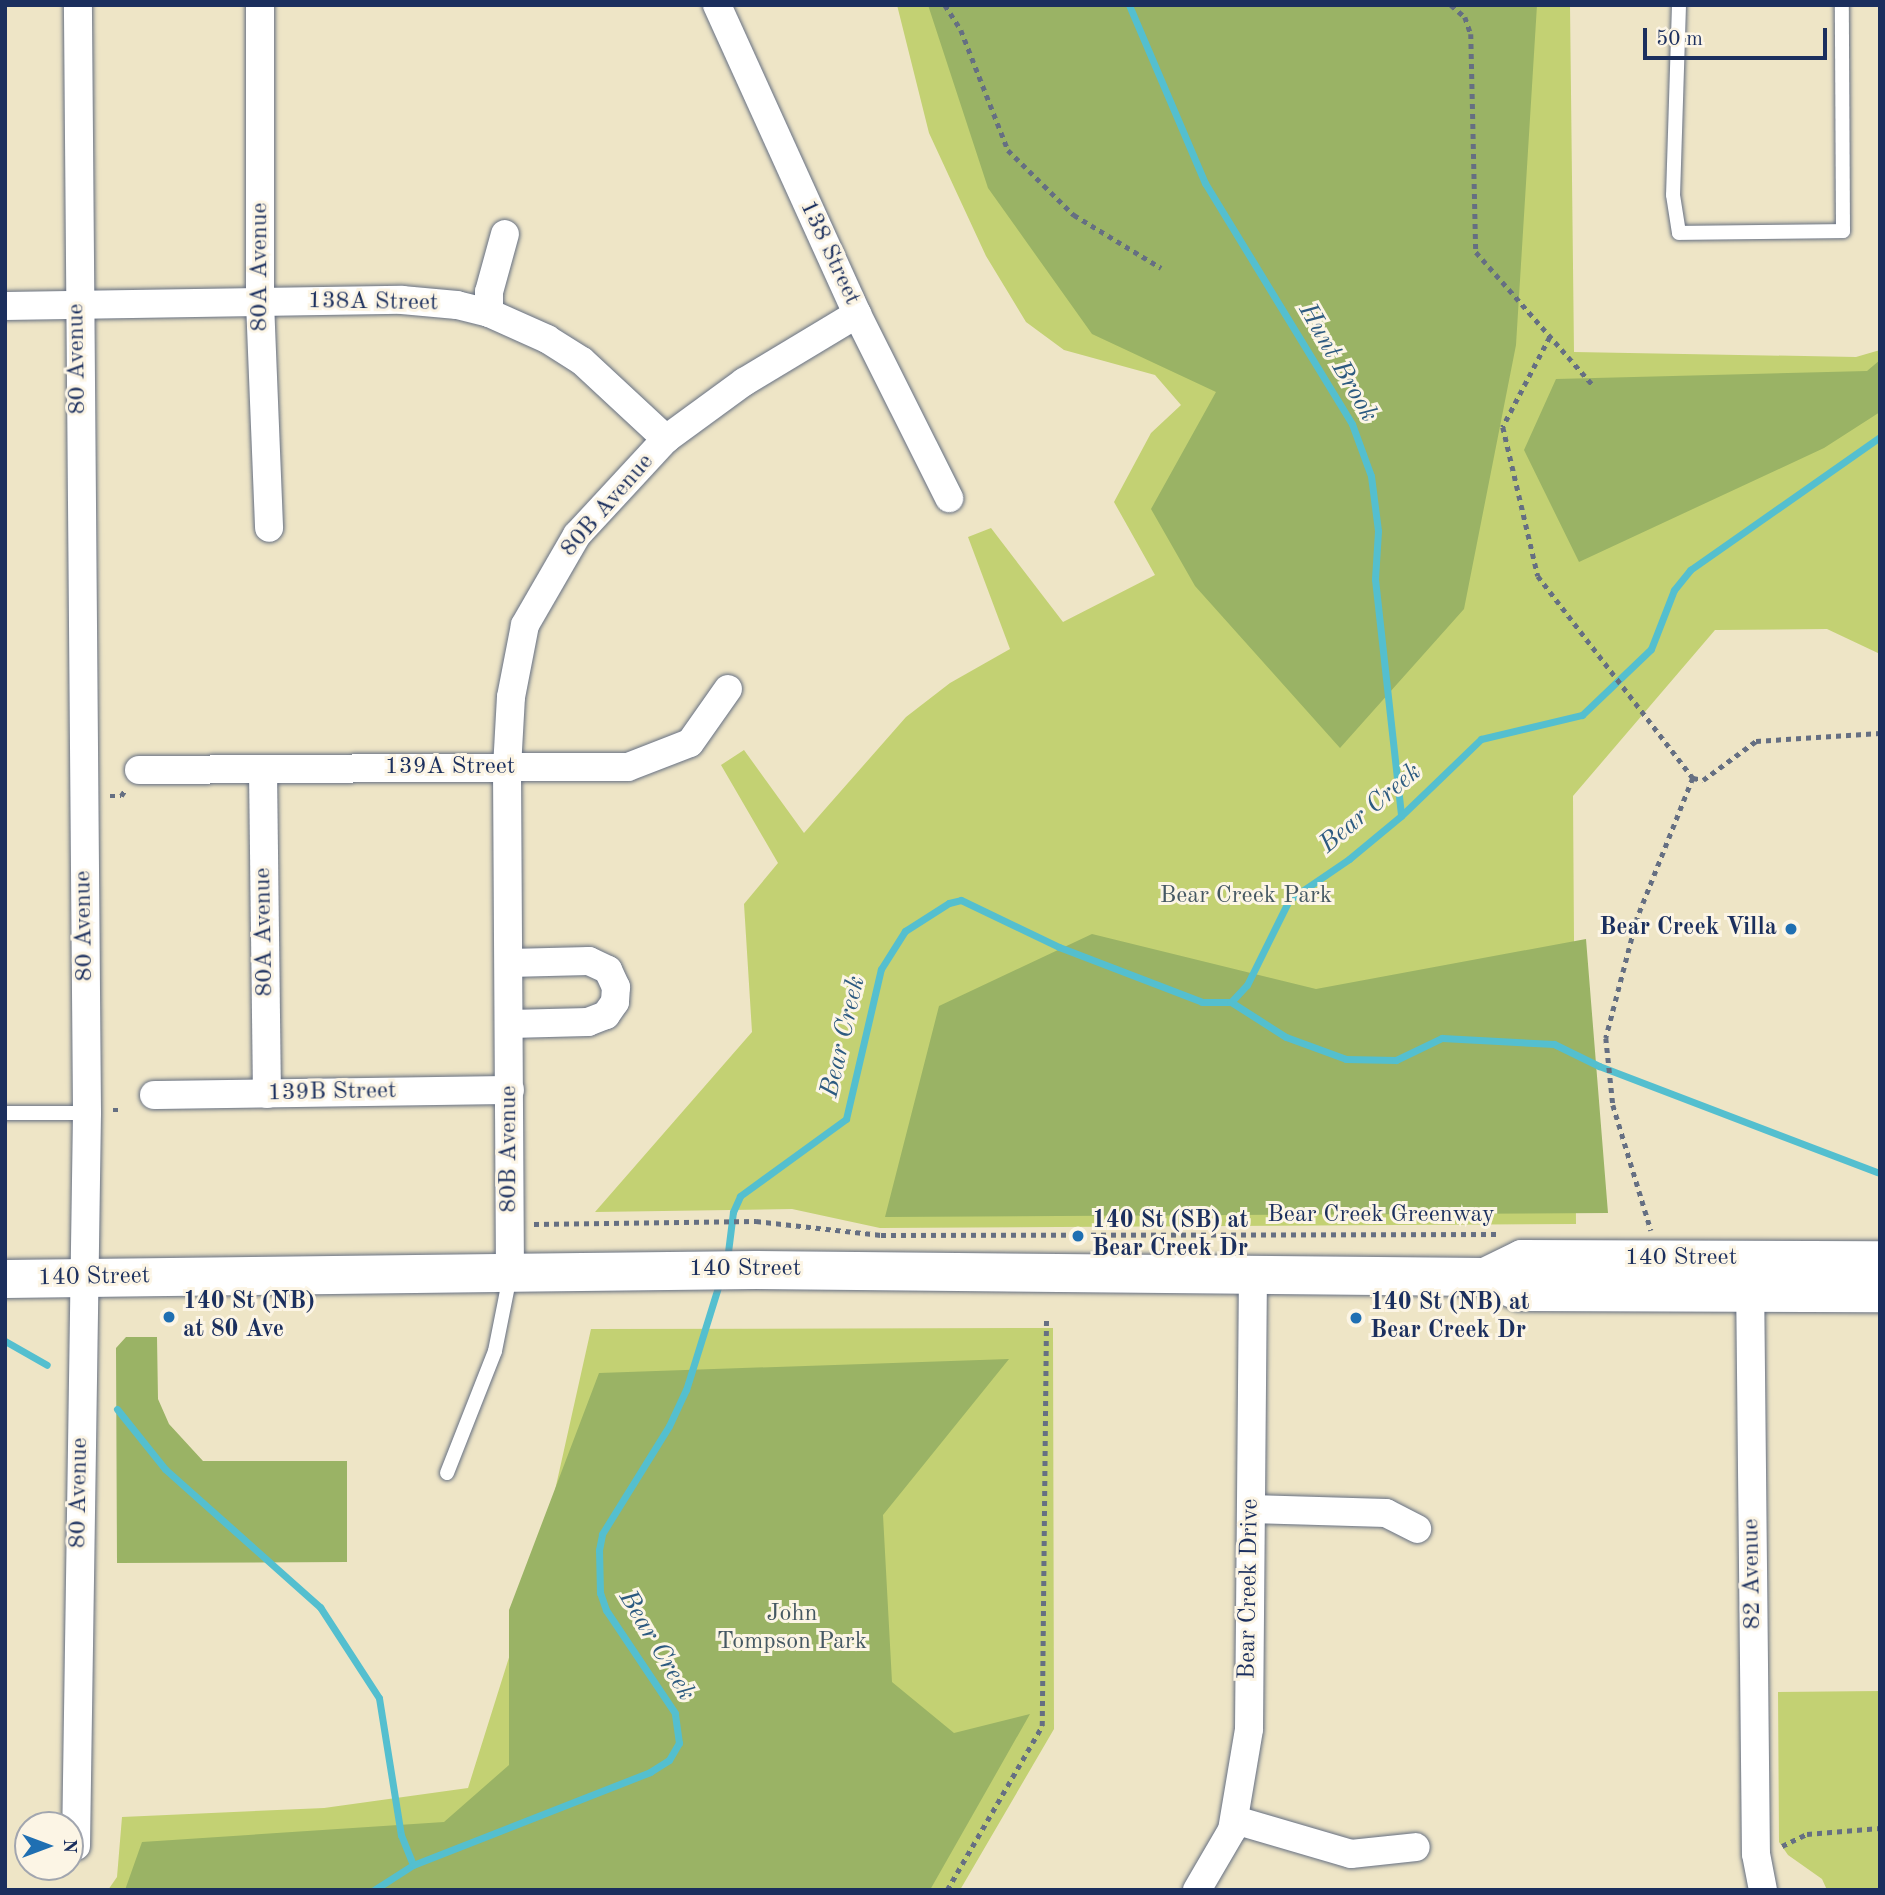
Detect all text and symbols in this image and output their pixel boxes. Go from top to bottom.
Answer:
scale bar [1647,14,1831,58]
text: 50 m [1656,29,1703,50]
street label: 138 Street [792,196,866,310]
street label: 80A Avenue [247,202,275,332]
street label: 138A Street [308,287,438,319]
water label: Hunt Brook [1290,298,1384,428]
street label: 80 Avenue [63,303,93,415]
street label: 80B Avenue [555,448,661,564]
street label: 139A Street [385,754,515,782]
water label: Bear Creek [1314,757,1428,861]
street label: 80A Avenue [249,867,281,997]
street label: 80 Avenue [70,870,100,982]
park label: Bear Creek Park [1160,883,1332,911]
place label: Bear Creek Villa [1599,915,1777,943]
marker: Bear Creek Villa [1783,921,1799,937]
water label: Bear Creek [815,973,873,1101]
street label: 139B Street [267,1077,397,1109]
street label: 80B Avenue [496,1085,524,1213]
street label: Bear Creek Greenway [1267,1202,1495,1230]
place label: 140 St (SB) at Bear Creek Dr [1092,1208,1248,1264]
marker: 140 St (SB) at Bear Creek Dr [1070,1228,1086,1244]
street label: 140 Street [1625,1245,1737,1273]
street label: 140 Street [689,1256,801,1284]
street label: 140 Street [38,1263,150,1293]
place label: 140 St (NB) at 80 Ave [183,1289,315,1345]
place label: 140 St (NB) at Bear Creek Dr [1370,1290,1530,1346]
marker: 140 St (NB) at 80 Ave [161,1309,177,1325]
marker: 140 St (NB) at Bear Creek Dr [1348,1310,1364,1326]
street label: 80 Avenue [65,1437,95,1549]
street label: Bear Creek Drive [1234,1498,1266,1680]
street label: 82 Avenue [1738,1518,1768,1630]
water label: Bear Creek [611,1585,701,1707]
park label: John Tompson Park [717,1601,867,1657]
north arrow [14,1811,84,1881]
text: N [59,1839,78,1853]

